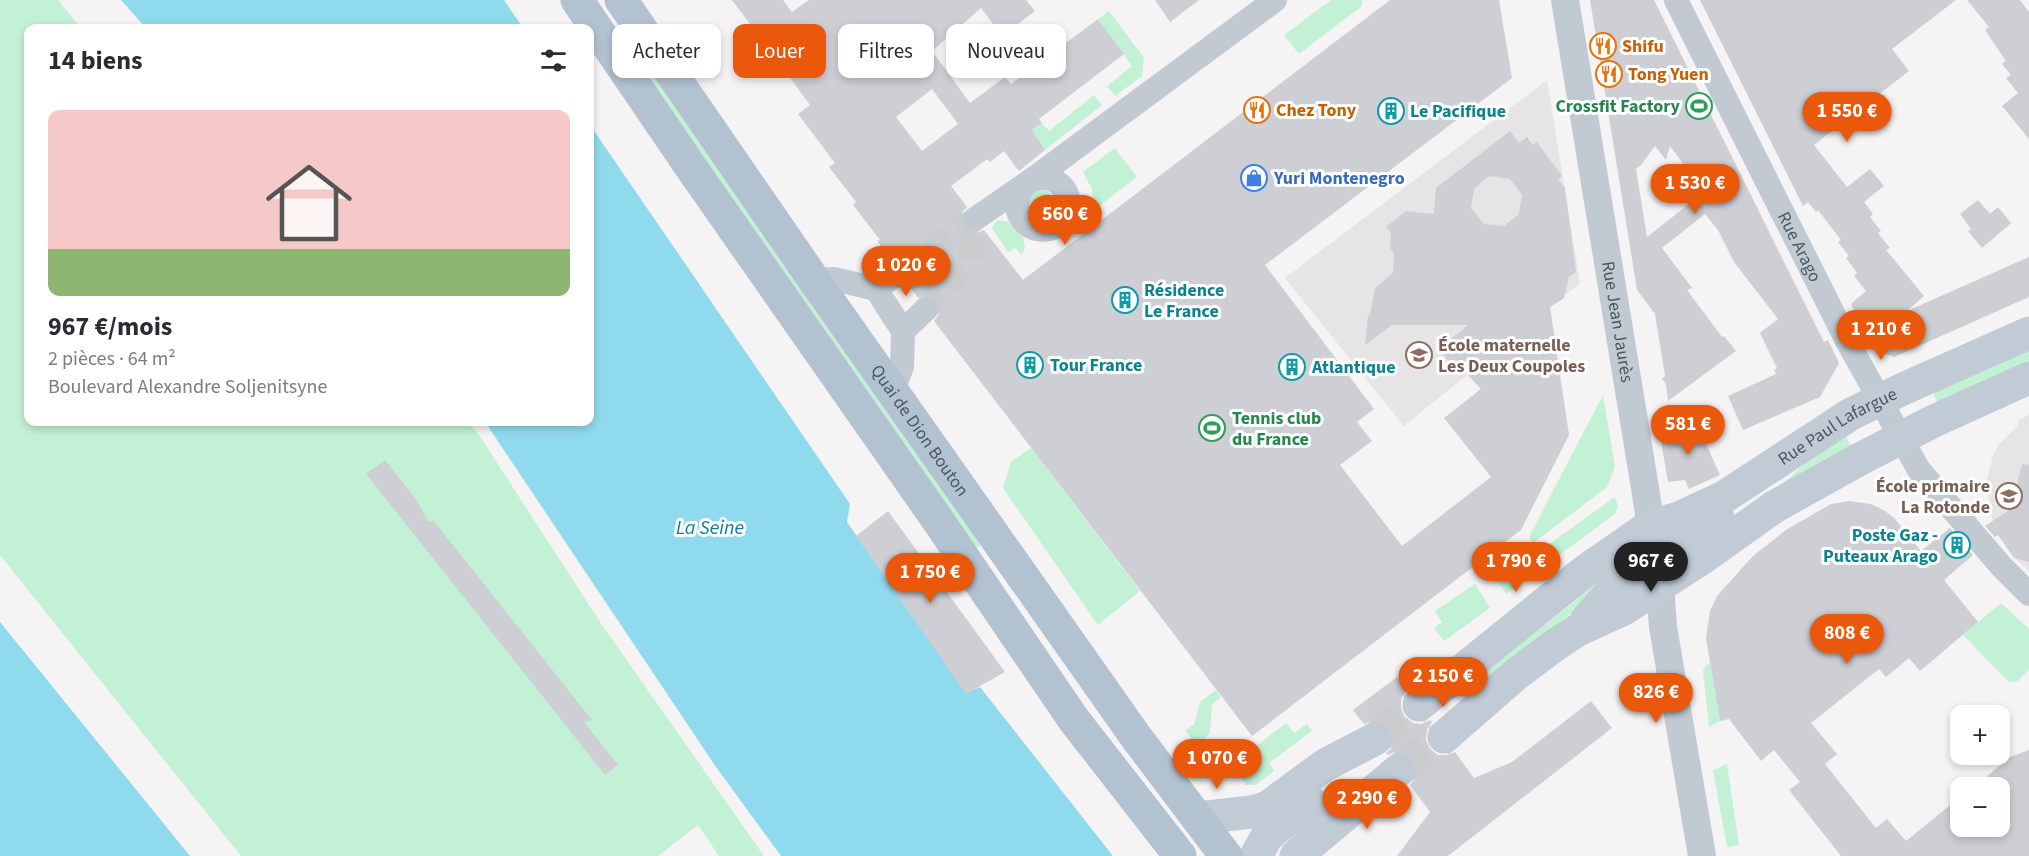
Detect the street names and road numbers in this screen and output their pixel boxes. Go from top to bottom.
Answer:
street label: Rue Arago [1772,207,1828,286]
street label: Rue Jean Jaurès [1595,259,1640,384]
street label: Quai de Dion Bouton [865,359,975,501]
street label: Rue Paul Lafargue [1773,381,1901,471]

